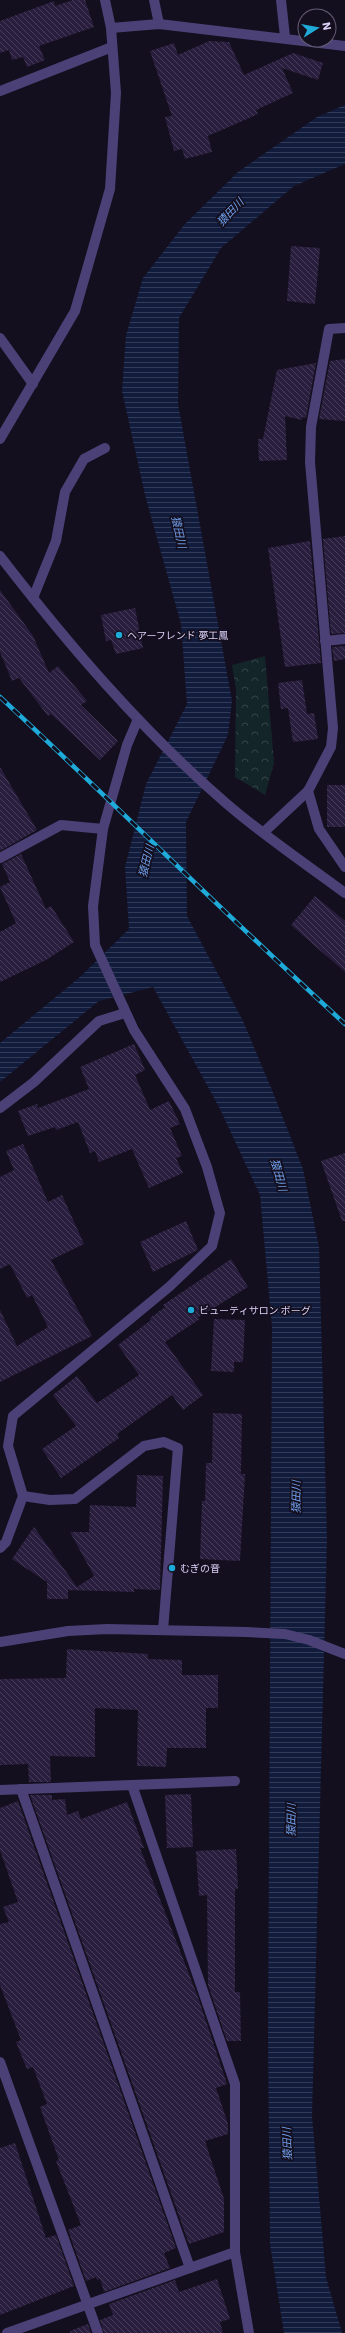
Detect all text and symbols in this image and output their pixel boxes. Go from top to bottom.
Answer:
north arrow [297,8,337,48]
text: N [319,21,334,31]
water label: 猿田川 [214,194,247,229]
water label: 猿田川 [168,514,190,551]
place label: ヘアーフレンド 夢工鳳 [127,629,228,642]
marker: ヘアーフレンド 夢工鳳 [114,630,124,640]
water label: 猿田川 [135,842,157,879]
water label: 猿田川 [268,1157,290,1194]
place label: ビューティサロン ボーグ [199,1304,311,1317]
marker: ビューティサロン ボーグ [186,1305,196,1315]
water label: 猿田川 [289,1479,303,1514]
place label: むぎの音 [180,1562,220,1575]
marker: むぎの音 [167,1563,177,1573]
water label: 猿田川 [284,1802,298,1837]
water label: 猿田川 [279,2126,295,2161]

